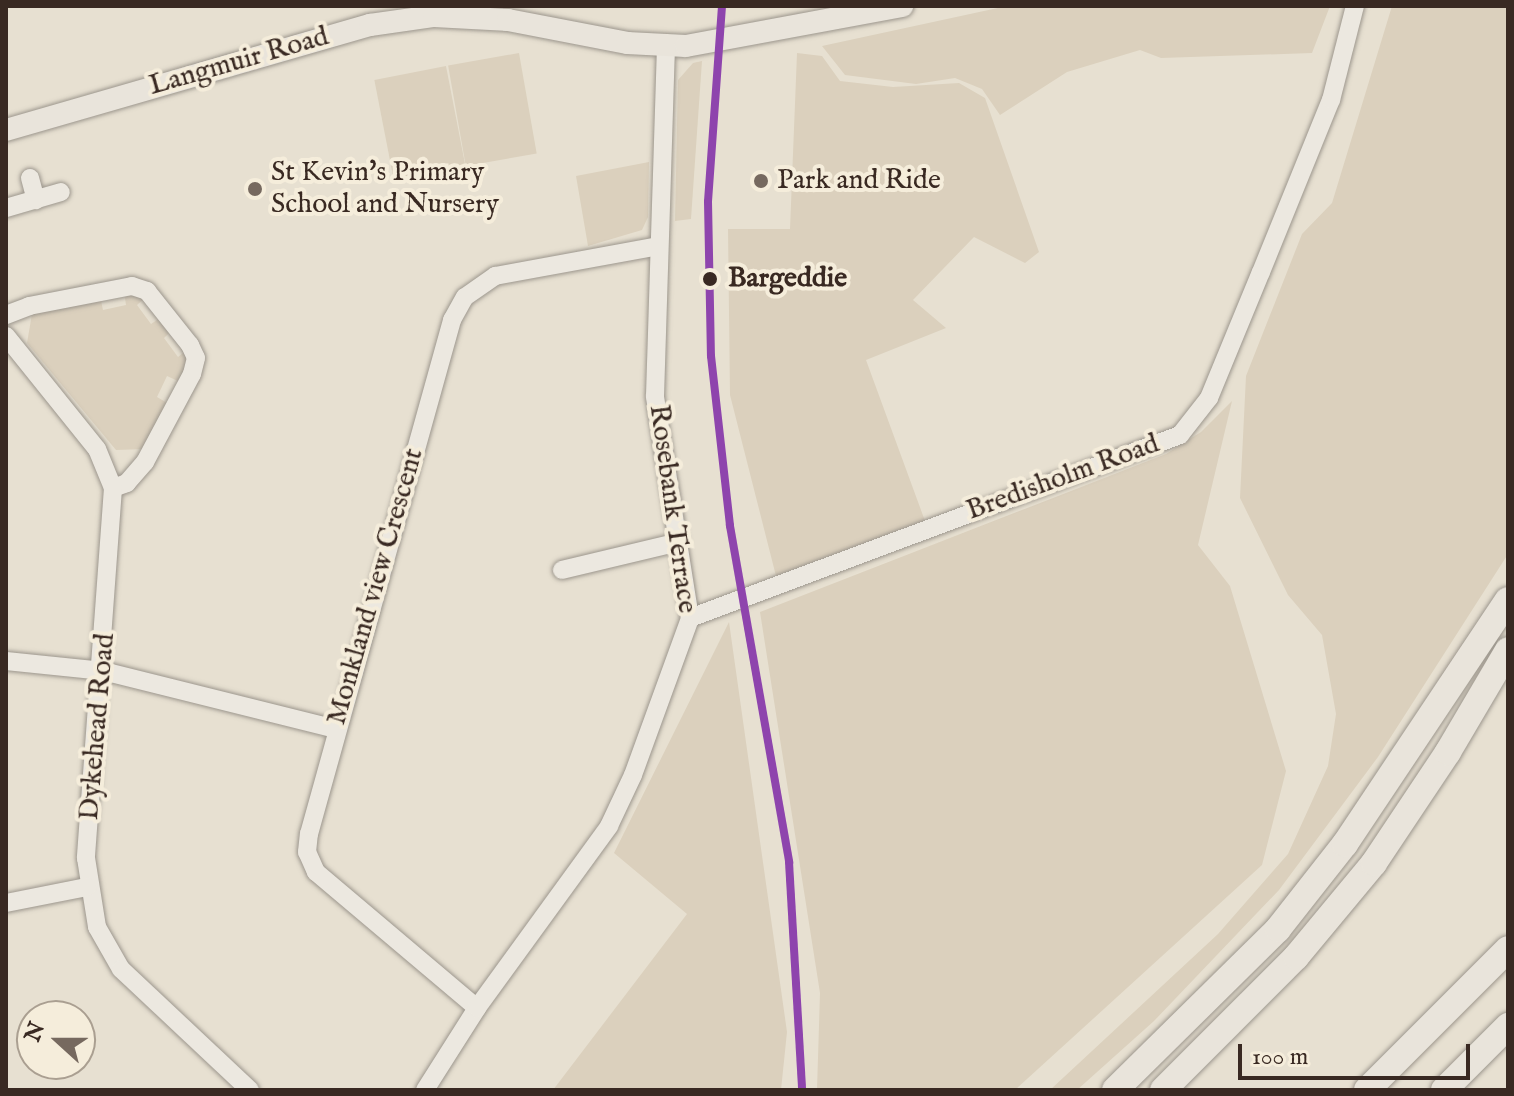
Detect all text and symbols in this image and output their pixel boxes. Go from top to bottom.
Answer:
street label: Langmuir Road [145,20,333,104]
place label: St Kevin's Primary School and Nursery [271,156,499,222]
place label: Park and Ride [777,164,941,198]
marker: Park and Ride [752,172,770,190]
marker: St Kevin's Primary School and Nursery [246,180,264,198]
place label: Bargeddie [728,262,847,296]
marker: Bargeddie [699,268,721,290]
street label: Rosebank Terrace [641,402,703,616]
street label: Bredisholm Road [962,428,1164,528]
street label: Monkland view Crescent [320,445,432,729]
street label: Dykehead Road [73,632,123,822]
north arrow [16,1000,96,1080]
text: N [19,1018,52,1046]
scale bar [1242,1028,1474,1078]
text: 100 m [1252,1042,1308,1073]

